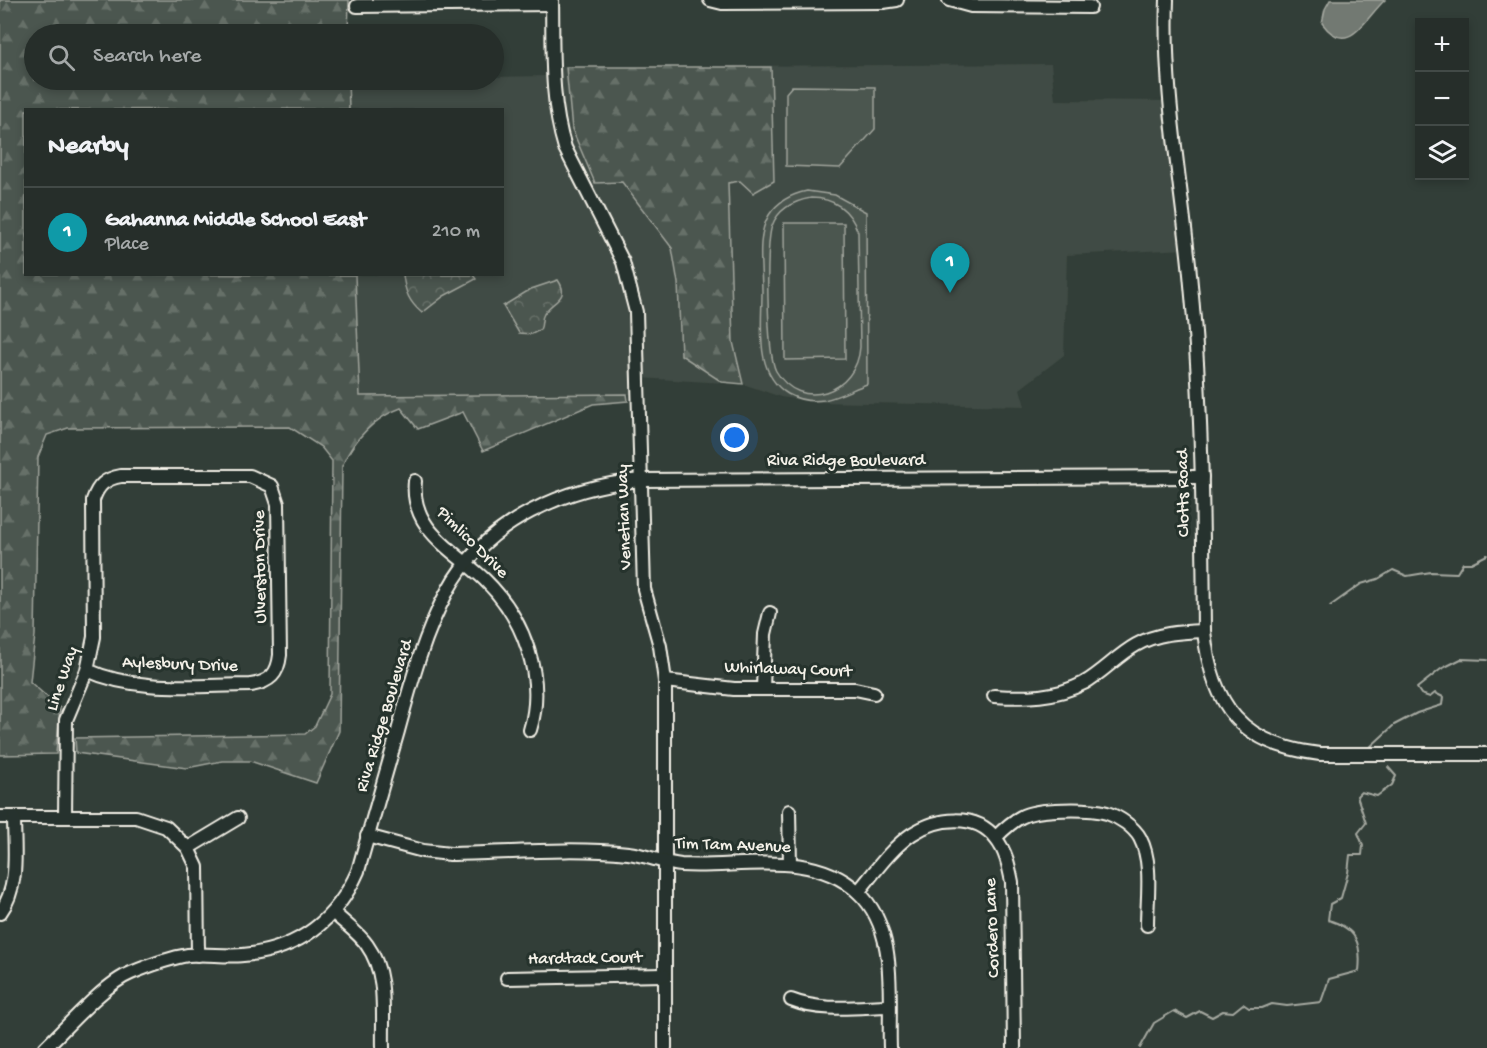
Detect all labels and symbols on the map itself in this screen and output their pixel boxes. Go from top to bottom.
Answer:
pin: 1 [930,244,970,293]
your location [720,423,749,452]
street label: Clotts Road [1173,447,1195,537]
street label: Riva Ridge Boulevard [767,451,927,472]
street label: Venetian Way [613,464,637,571]
street label: Pimlico Drive [431,502,513,584]
street label: Ulverston Drive [250,509,272,624]
street label: Riva Ridge Boulevard [352,636,419,795]
street label: Line Way [42,644,84,714]
street label: Aylesbury Drive [122,652,239,678]
street label: Whirlaway Court [724,657,854,683]
street label: Tim Tam Avenue [674,833,792,859]
street label: Cordero Lane [981,877,1005,978]
street label: Hardtack Court [528,947,644,970]

